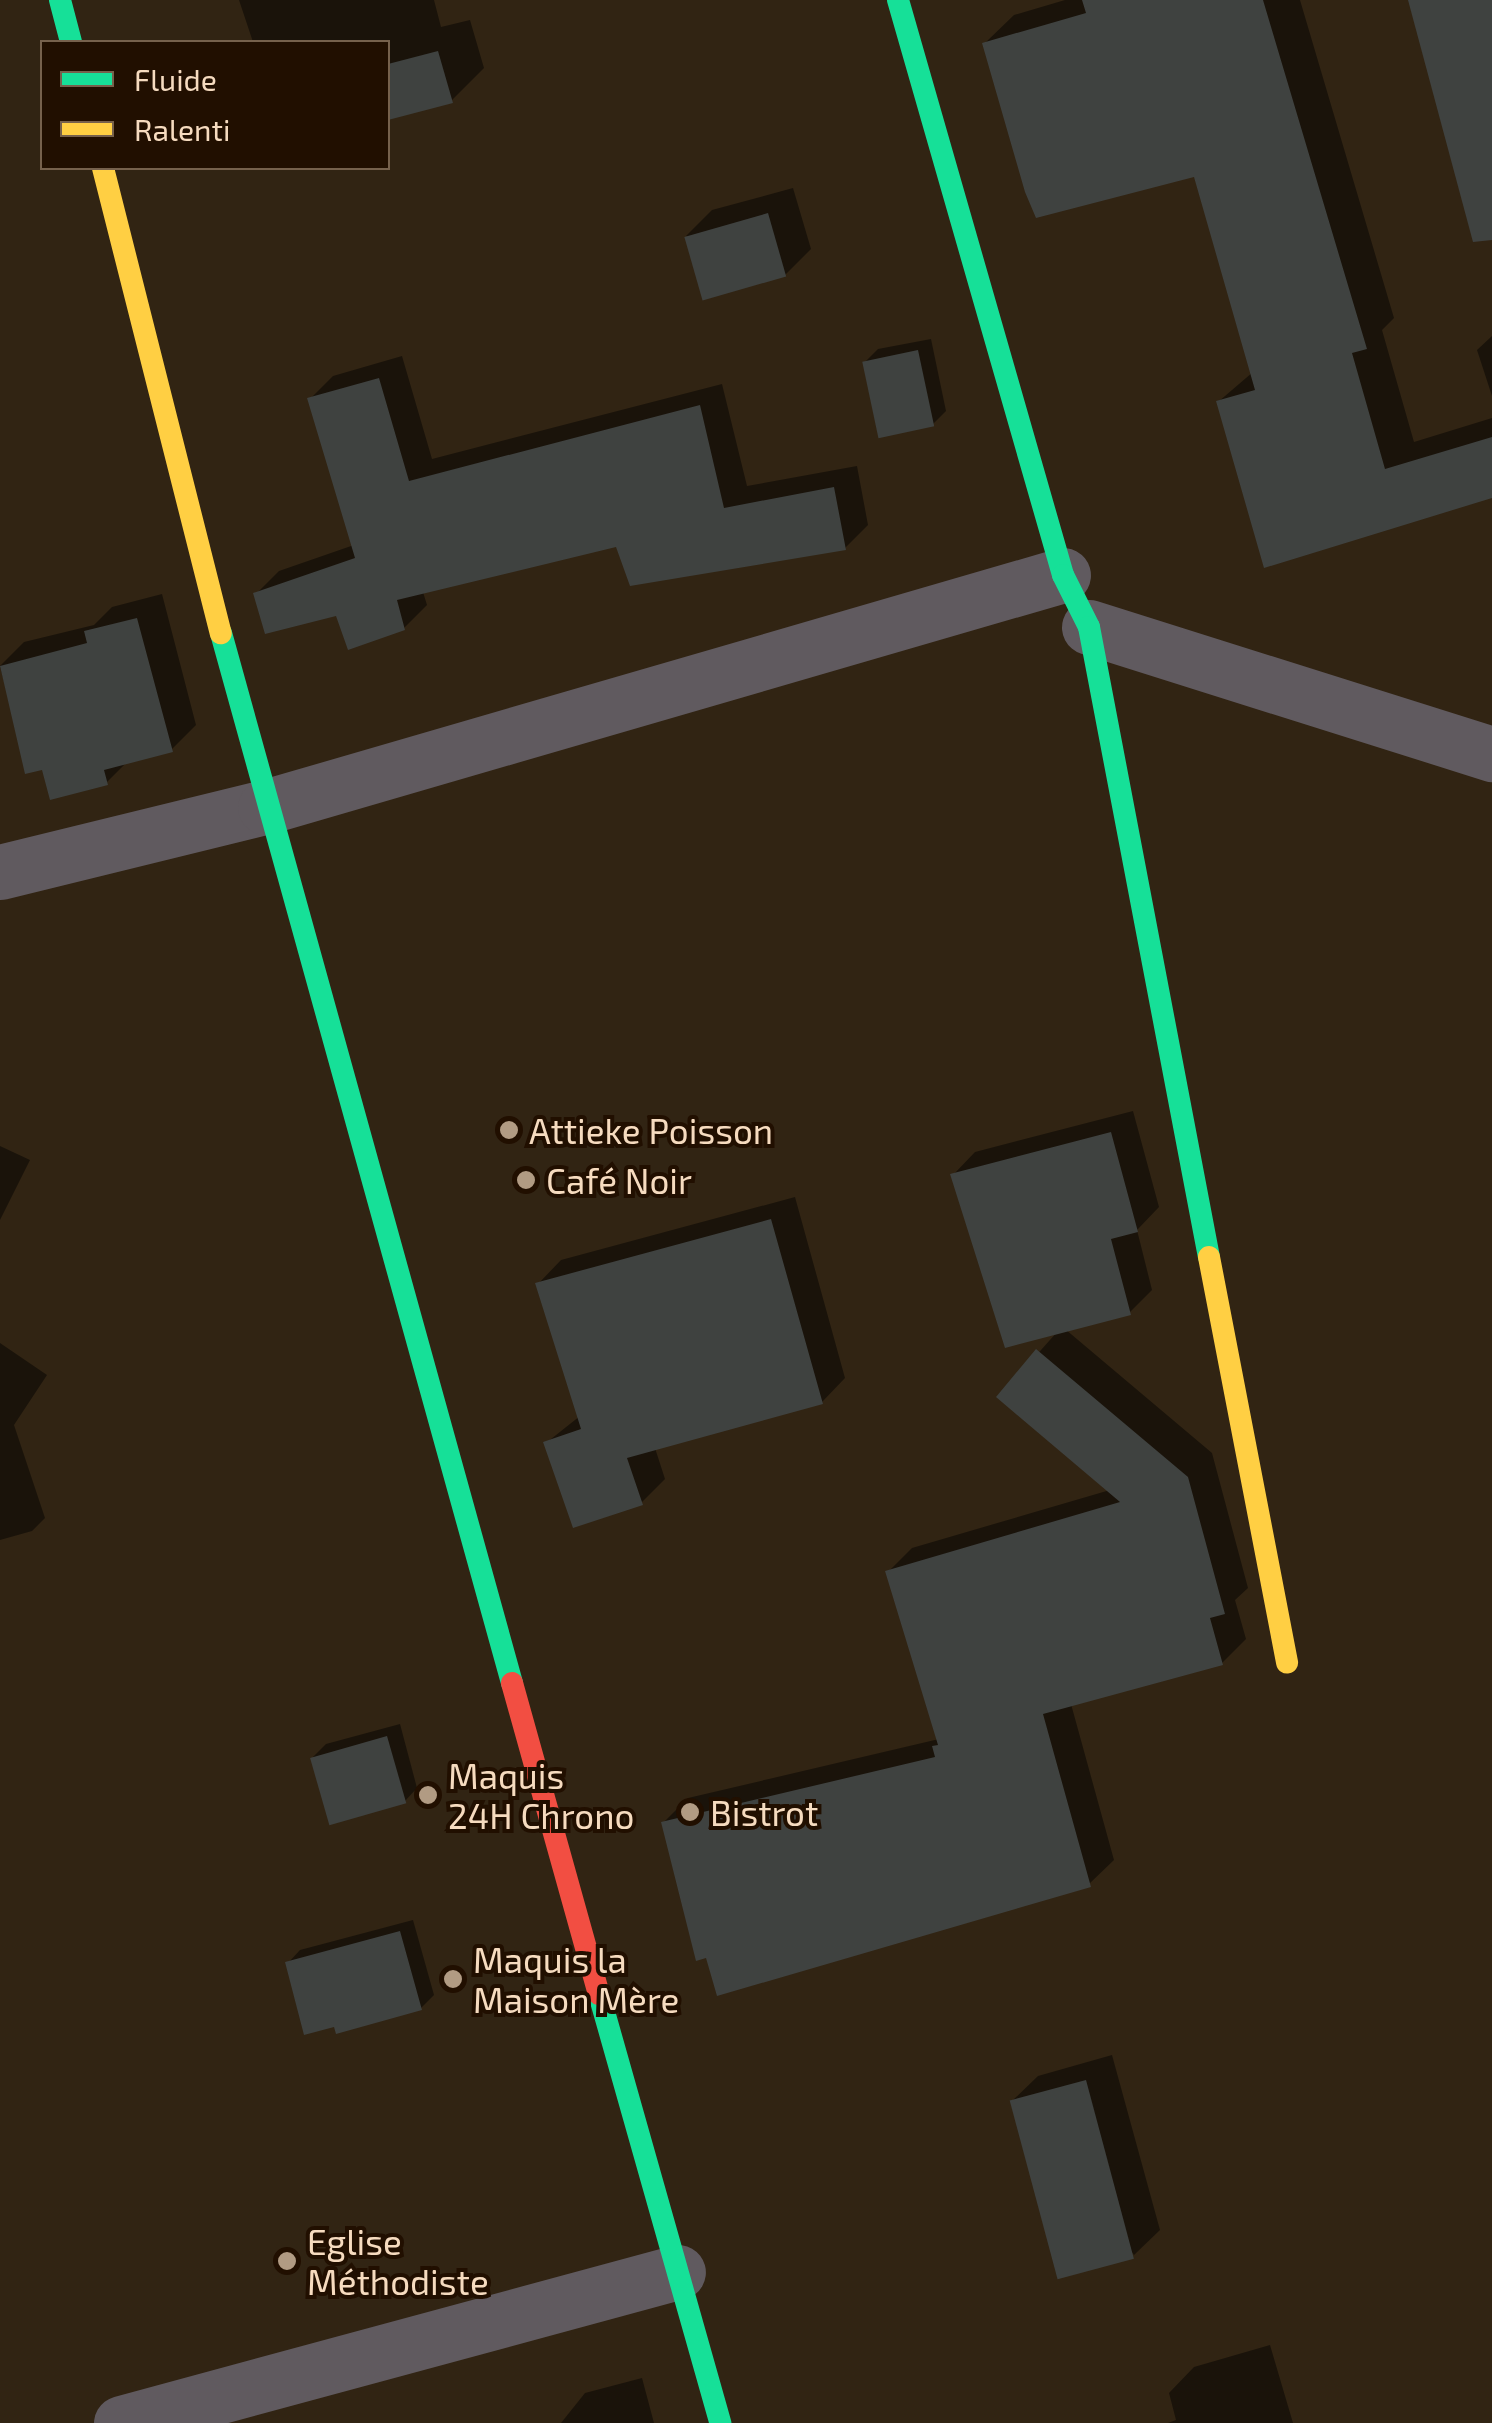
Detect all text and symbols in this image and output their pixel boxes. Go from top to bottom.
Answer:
legend [40,40,390,170]
text: Fluide [134,61,217,97]
text: Ralenti [134,111,230,147]
place label: Attieke Poisson [529,1109,773,1151]
marker: Attieke Poisson [498,1119,520,1141]
place label: Café Noir [546,1159,692,1201]
marker: Café Noir [515,1169,537,1191]
place label: Maquis 24H Chrono [448,1754,634,1836]
marker: Maquis 24H Chrono [417,1784,439,1806]
place label: Bistrot [710,1791,818,1833]
marker: Bistrot [679,1801,701,1823]
place label: Maquis la Maison Mère [473,1938,679,2020]
marker: Maquis la Maison Mère [442,1968,464,1990]
place label: Eglise Méthodiste [307,2220,489,2302]
marker: Eglise Méthodiste [276,2250,298,2272]

